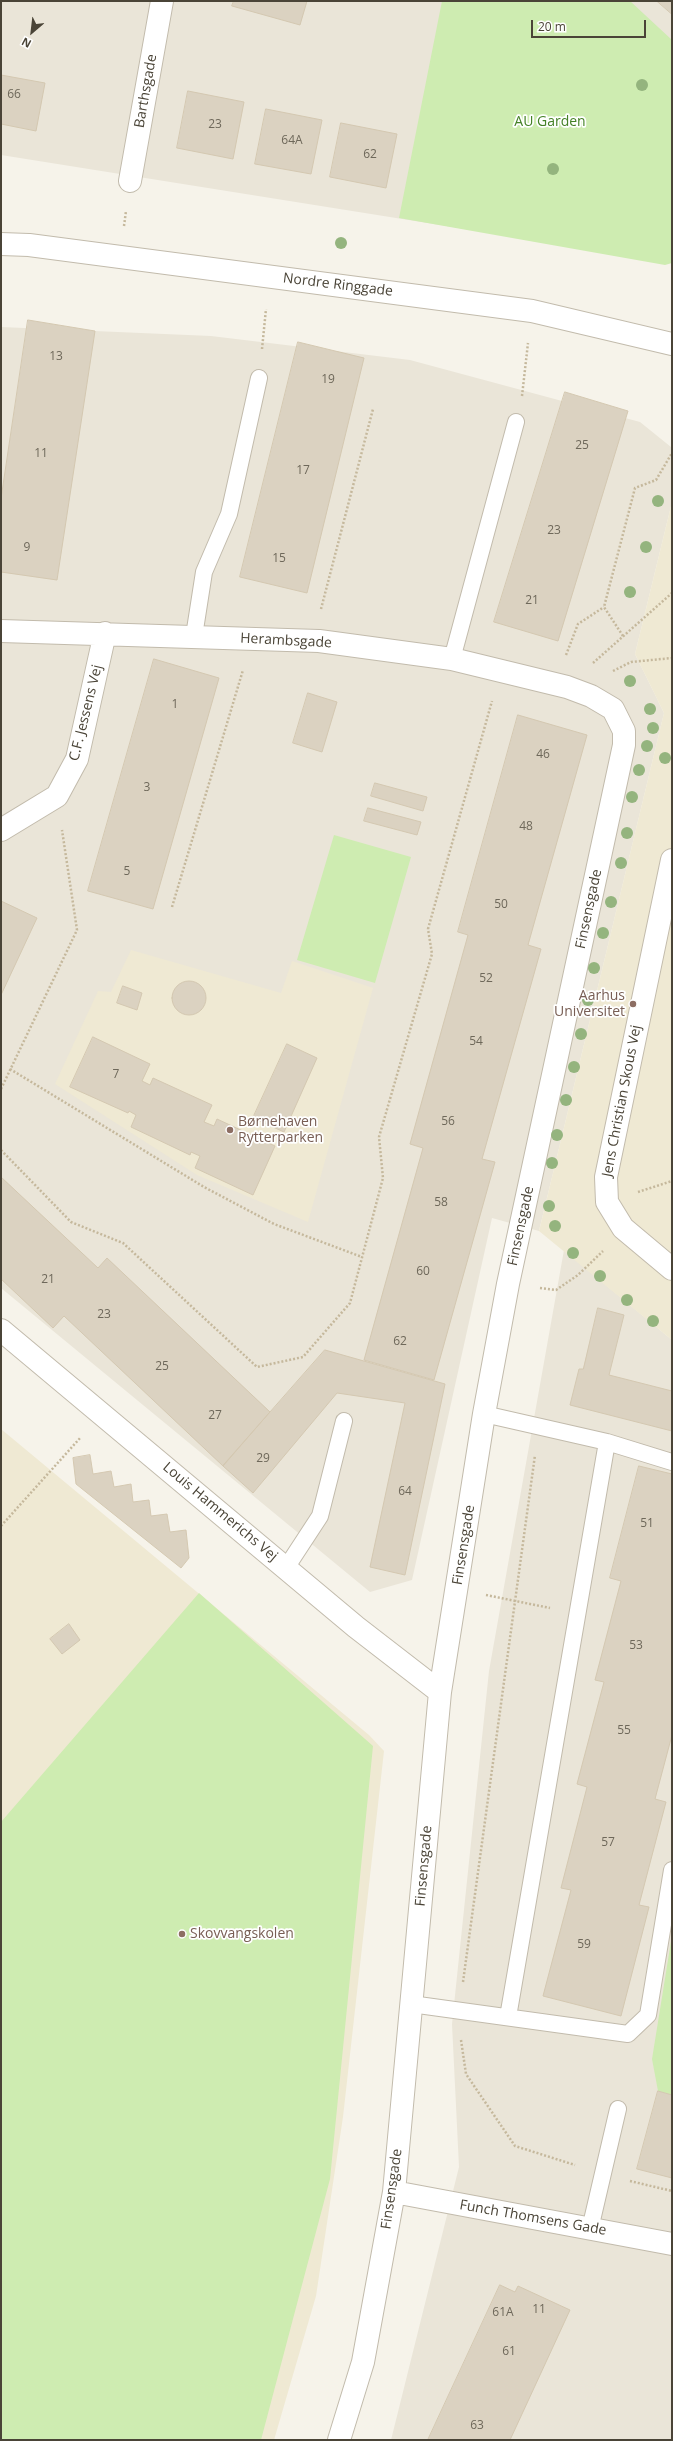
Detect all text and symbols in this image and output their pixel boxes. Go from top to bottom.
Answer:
north arrow [12,12,52,52]
scale bar [533,12,648,38]
text: 20 m [538,18,566,35]
text: N [19,34,34,52]
street label: Barthsgade [131,53,161,129]
house number: 66 [7,88,21,102]
park label: AU Garden [514,114,586,130]
house number: 23 [208,118,222,132]
house number: 64A [281,134,303,148]
house number: 62 [363,148,377,162]
street label: Nordre Ringgade [282,270,394,300]
house number: 13 [49,350,63,364]
house number: 19 [321,373,335,387]
house number: 25 [575,439,589,453]
house number: 11 [34,447,48,461]
house number: 17 [296,464,310,478]
house number: 23 [547,524,561,538]
house number: 9 [24,541,30,555]
house number: 15 [272,552,286,566]
house number: 21 [525,594,539,608]
street label: Herambsgade [240,630,332,652]
street label: C.F. Jessens Vej [66,663,106,763]
house number: 1 [172,698,178,712]
house number: 46 [536,748,550,762]
house number: 3 [144,781,150,795]
house number: 48 [519,820,533,834]
house number: 5 [124,865,130,879]
street label: Finsensgade [572,868,606,950]
house number: 50 [494,898,508,912]
house number: 52 [479,972,493,986]
place label: Aarhus Universitet [554,988,625,1020]
marker: Aarhus Universitet [628,999,638,1009]
street label: Jens Christian Skous Vej [599,1024,645,1178]
house number: 54 [469,1035,483,1049]
house number: 7 [113,1068,119,1082]
place label: Børnehaven Rytterparken [238,1114,323,1146]
house number: 56 [441,1115,455,1129]
marker: Børnehaven Rytterparken [225,1125,235,1135]
street label: Finsensgade [504,1185,538,1267]
house number: 58 [434,1196,448,1210]
house number: 60 [416,1265,430,1279]
house number: 21 [41,1273,55,1287]
house number: 23 [97,1308,111,1322]
house number: 62 [393,1335,407,1349]
house number: 25 [155,1360,169,1374]
house number: 27 [208,1409,222,1423]
house number: 29 [256,1452,270,1466]
street label: Louis Hammerichs Vej [159,1459,281,1565]
house number: 64 [398,1485,412,1499]
street label: Finsensgade [449,1504,479,1586]
house number: 51 [640,1517,654,1531]
house number: 53 [629,1639,643,1653]
house number: 55 [617,1724,631,1738]
street label: Finsensgade [412,1825,436,1907]
house number: 57 [601,1836,615,1850]
place label: Skovvangskolen [190,1926,294,1942]
marker: Skovvangskolen [177,1929,187,1939]
house number: 59 [577,1938,591,1952]
street label: Finsensgade [378,2148,406,2230]
street label: Funch Thomsens Gade [458,2197,608,2239]
house number: 11 [532,2303,546,2317]
house number: 61A [492,2306,514,2320]
house number: 61 [502,2345,516,2359]
house number: 63 [470,2419,484,2433]

